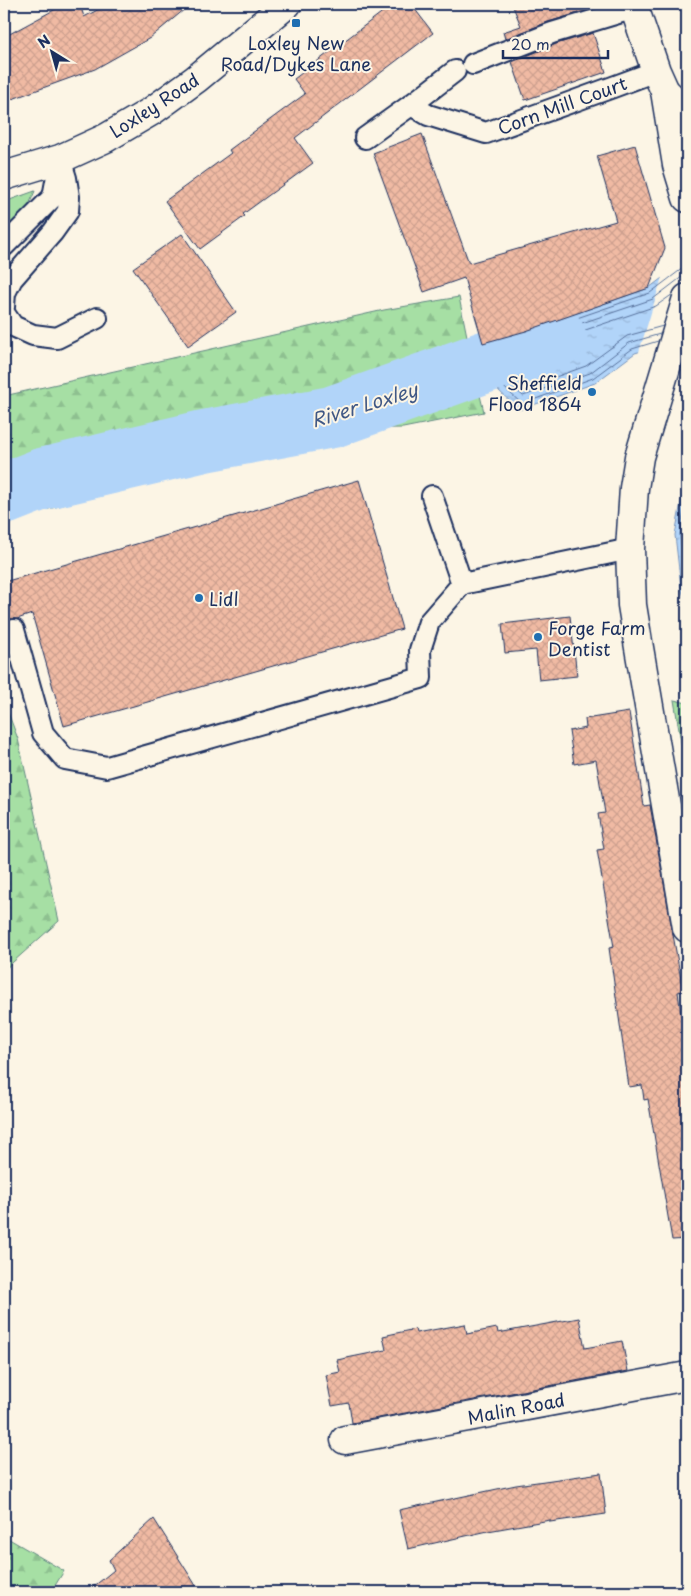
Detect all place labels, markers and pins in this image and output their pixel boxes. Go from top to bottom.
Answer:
marker: Loxley New Road/Dykes Lane [290,17,302,29]
place label: Loxley New Road/Dykes Lane [221,29,371,77]
place label: Sheffield Flood 1864 [488,369,582,417]
marker: Sheffield Flood 1864 [586,386,598,398]
place label: Lidl [209,585,239,612]
marker: Lidl [193,592,205,604]
place label: Forge Farm Dentist [548,614,646,662]
marker: Forge Farm Dentist [532,631,544,643]

